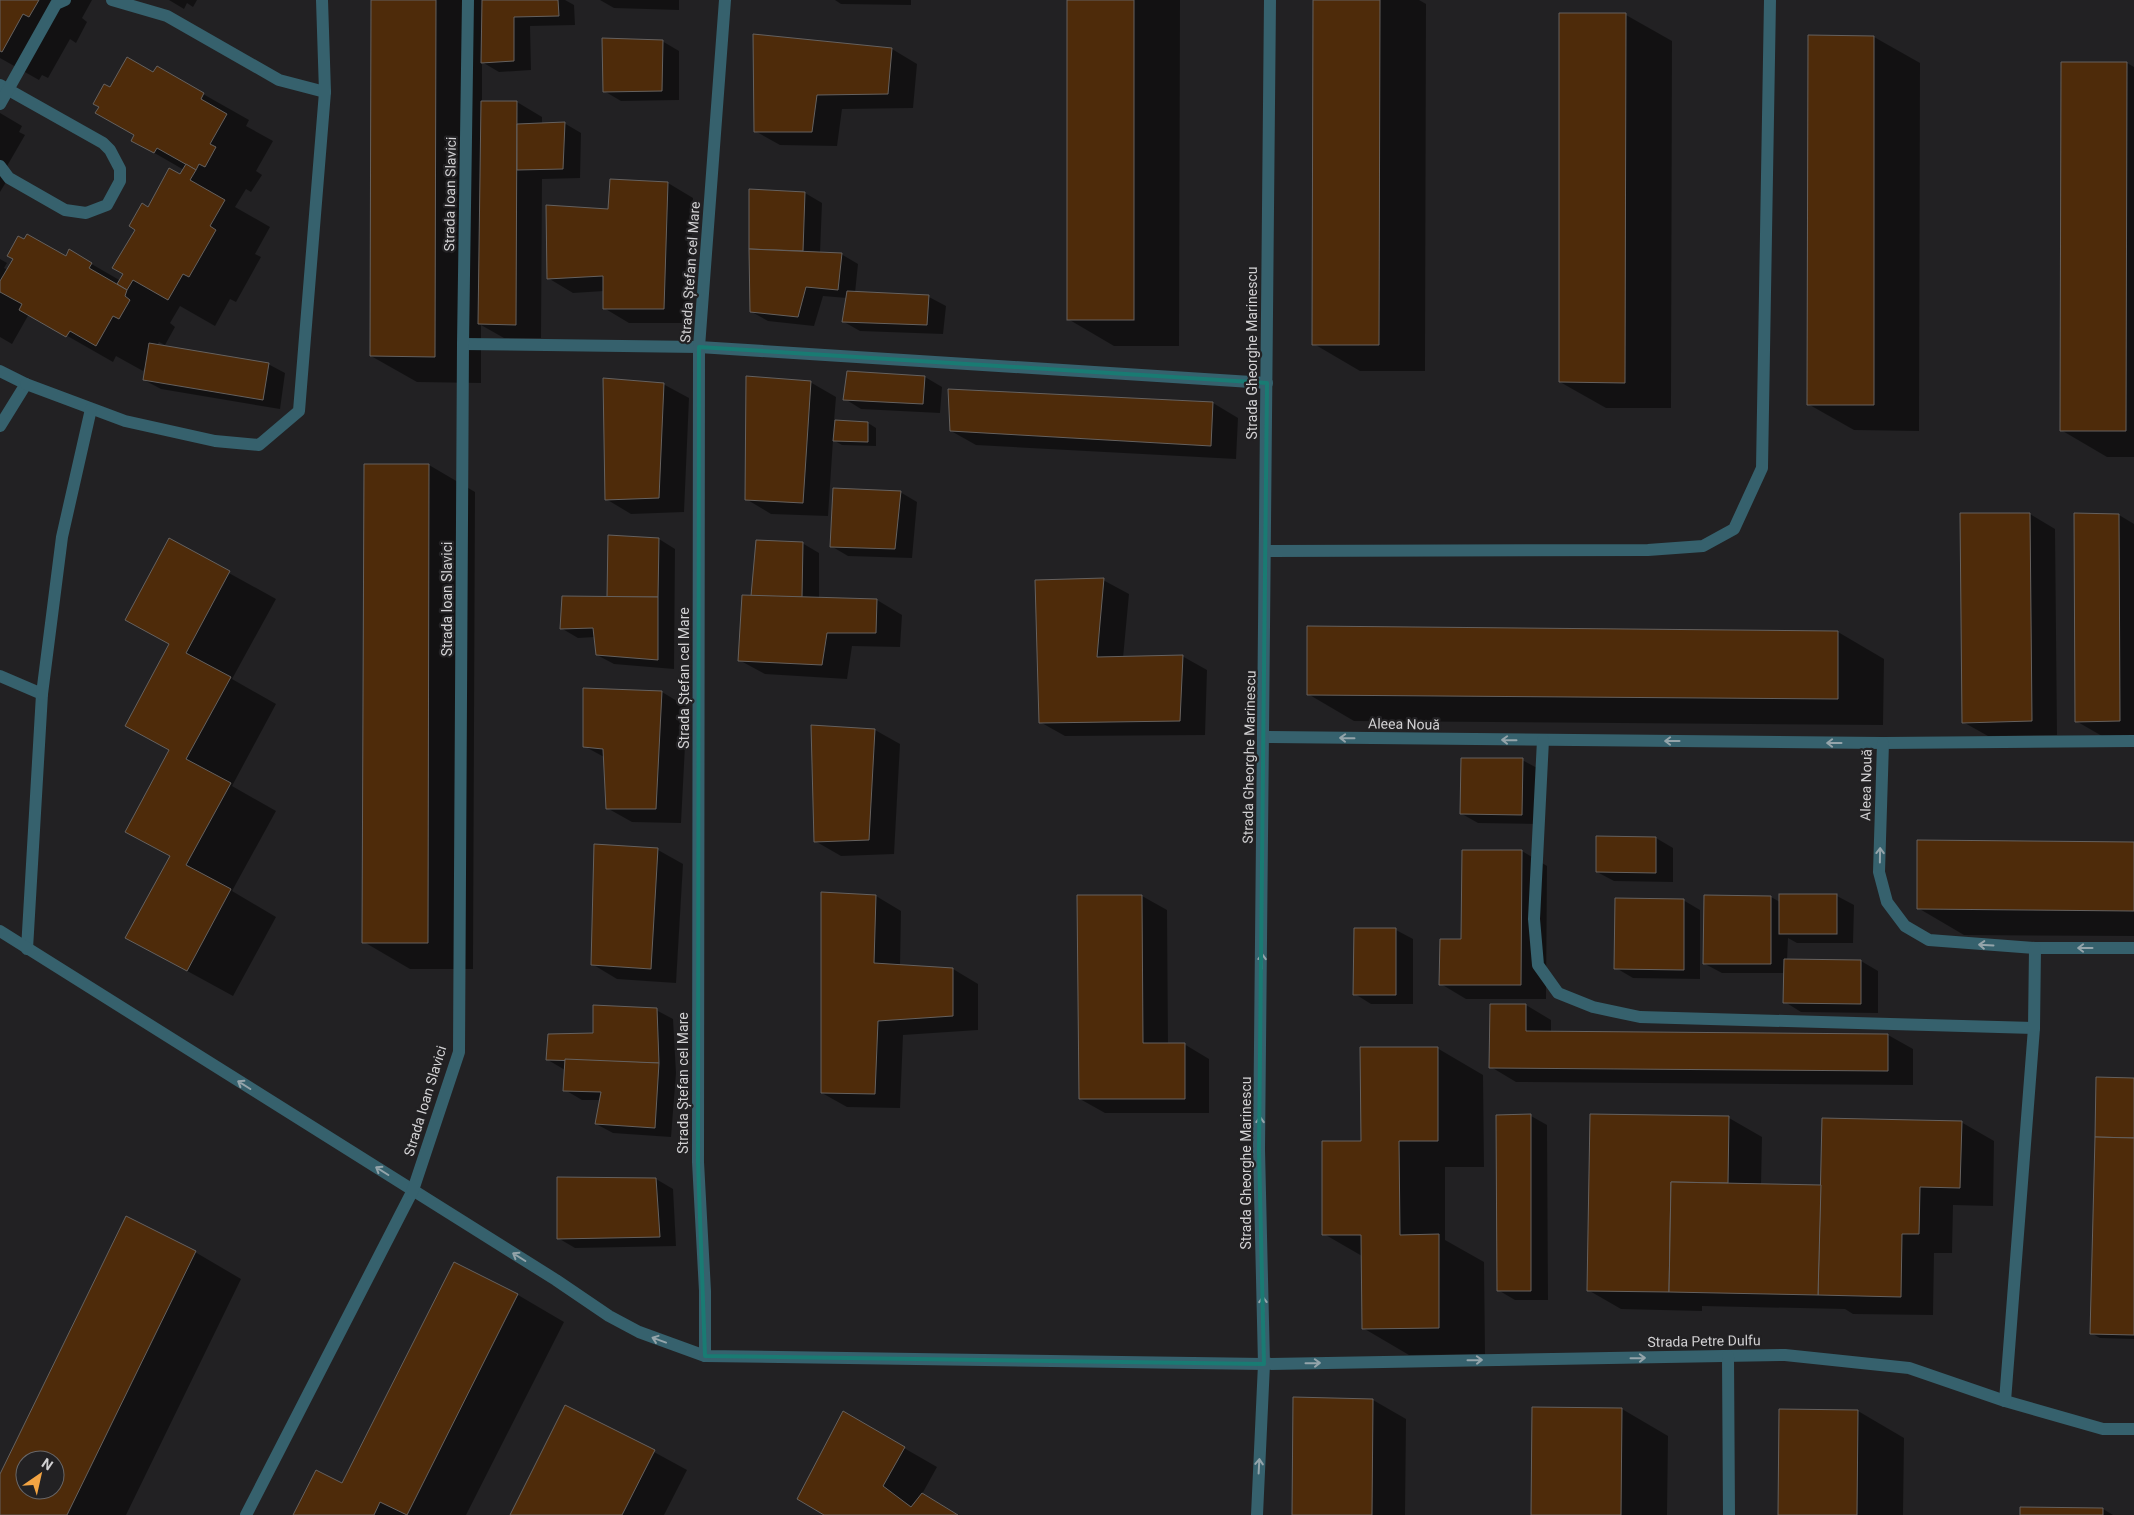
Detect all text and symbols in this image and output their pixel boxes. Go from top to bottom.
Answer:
street label: Strada Ioan Slavici [441,137,459,251]
street label: Strada Ștefan cel Mare [677,201,704,343]
street label: Strada Gheorghe Marinescu [1244,266,1260,440]
street label: Strada Ioan Slavici [439,542,455,656]
street label: Strada Ștefan cel Mare [676,607,693,749]
street label: Strada Gheorghe Marinescu [1239,670,1259,844]
street label: Aleea Nouă [1368,715,1440,733]
one-way arrow [1339,733,1355,743]
one-way arrow [1501,735,1518,745]
one-way arrow [1664,736,1680,746]
one-way arrow [1826,738,1842,748]
street label: Aleea Nouă [1857,749,1875,821]
one-way arrow [1875,848,1885,864]
one-way arrow [1979,940,1995,949]
one-way arrow [2078,943,2094,953]
one-way arrow [1257,954,1266,970]
street label: Strada Ștefan cel Mare [675,1012,692,1154]
street label: Strada Ioan Slavici [401,1044,449,1158]
street label: Strada Gheorghe Marinescu [1238,1076,1254,1250]
one-way arrow [237,1079,251,1090]
one-way arrow [1255,1116,1264,1132]
one-way arrow [375,1166,389,1176]
one-way arrow [513,1252,527,1262]
one-way arrow [1258,1296,1267,1312]
street label: Strada Petre Dulfu [1647,1332,1761,1350]
one-way arrow [652,1335,667,1344]
one-way arrow [1629,1353,1645,1362]
one-way arrow [1467,1356,1483,1365]
one-way arrow [1304,1358,1320,1368]
north arrow [15,1450,65,1500]
text: N [39,1455,56,1474]
one-way arrow [1254,1459,1264,1475]

